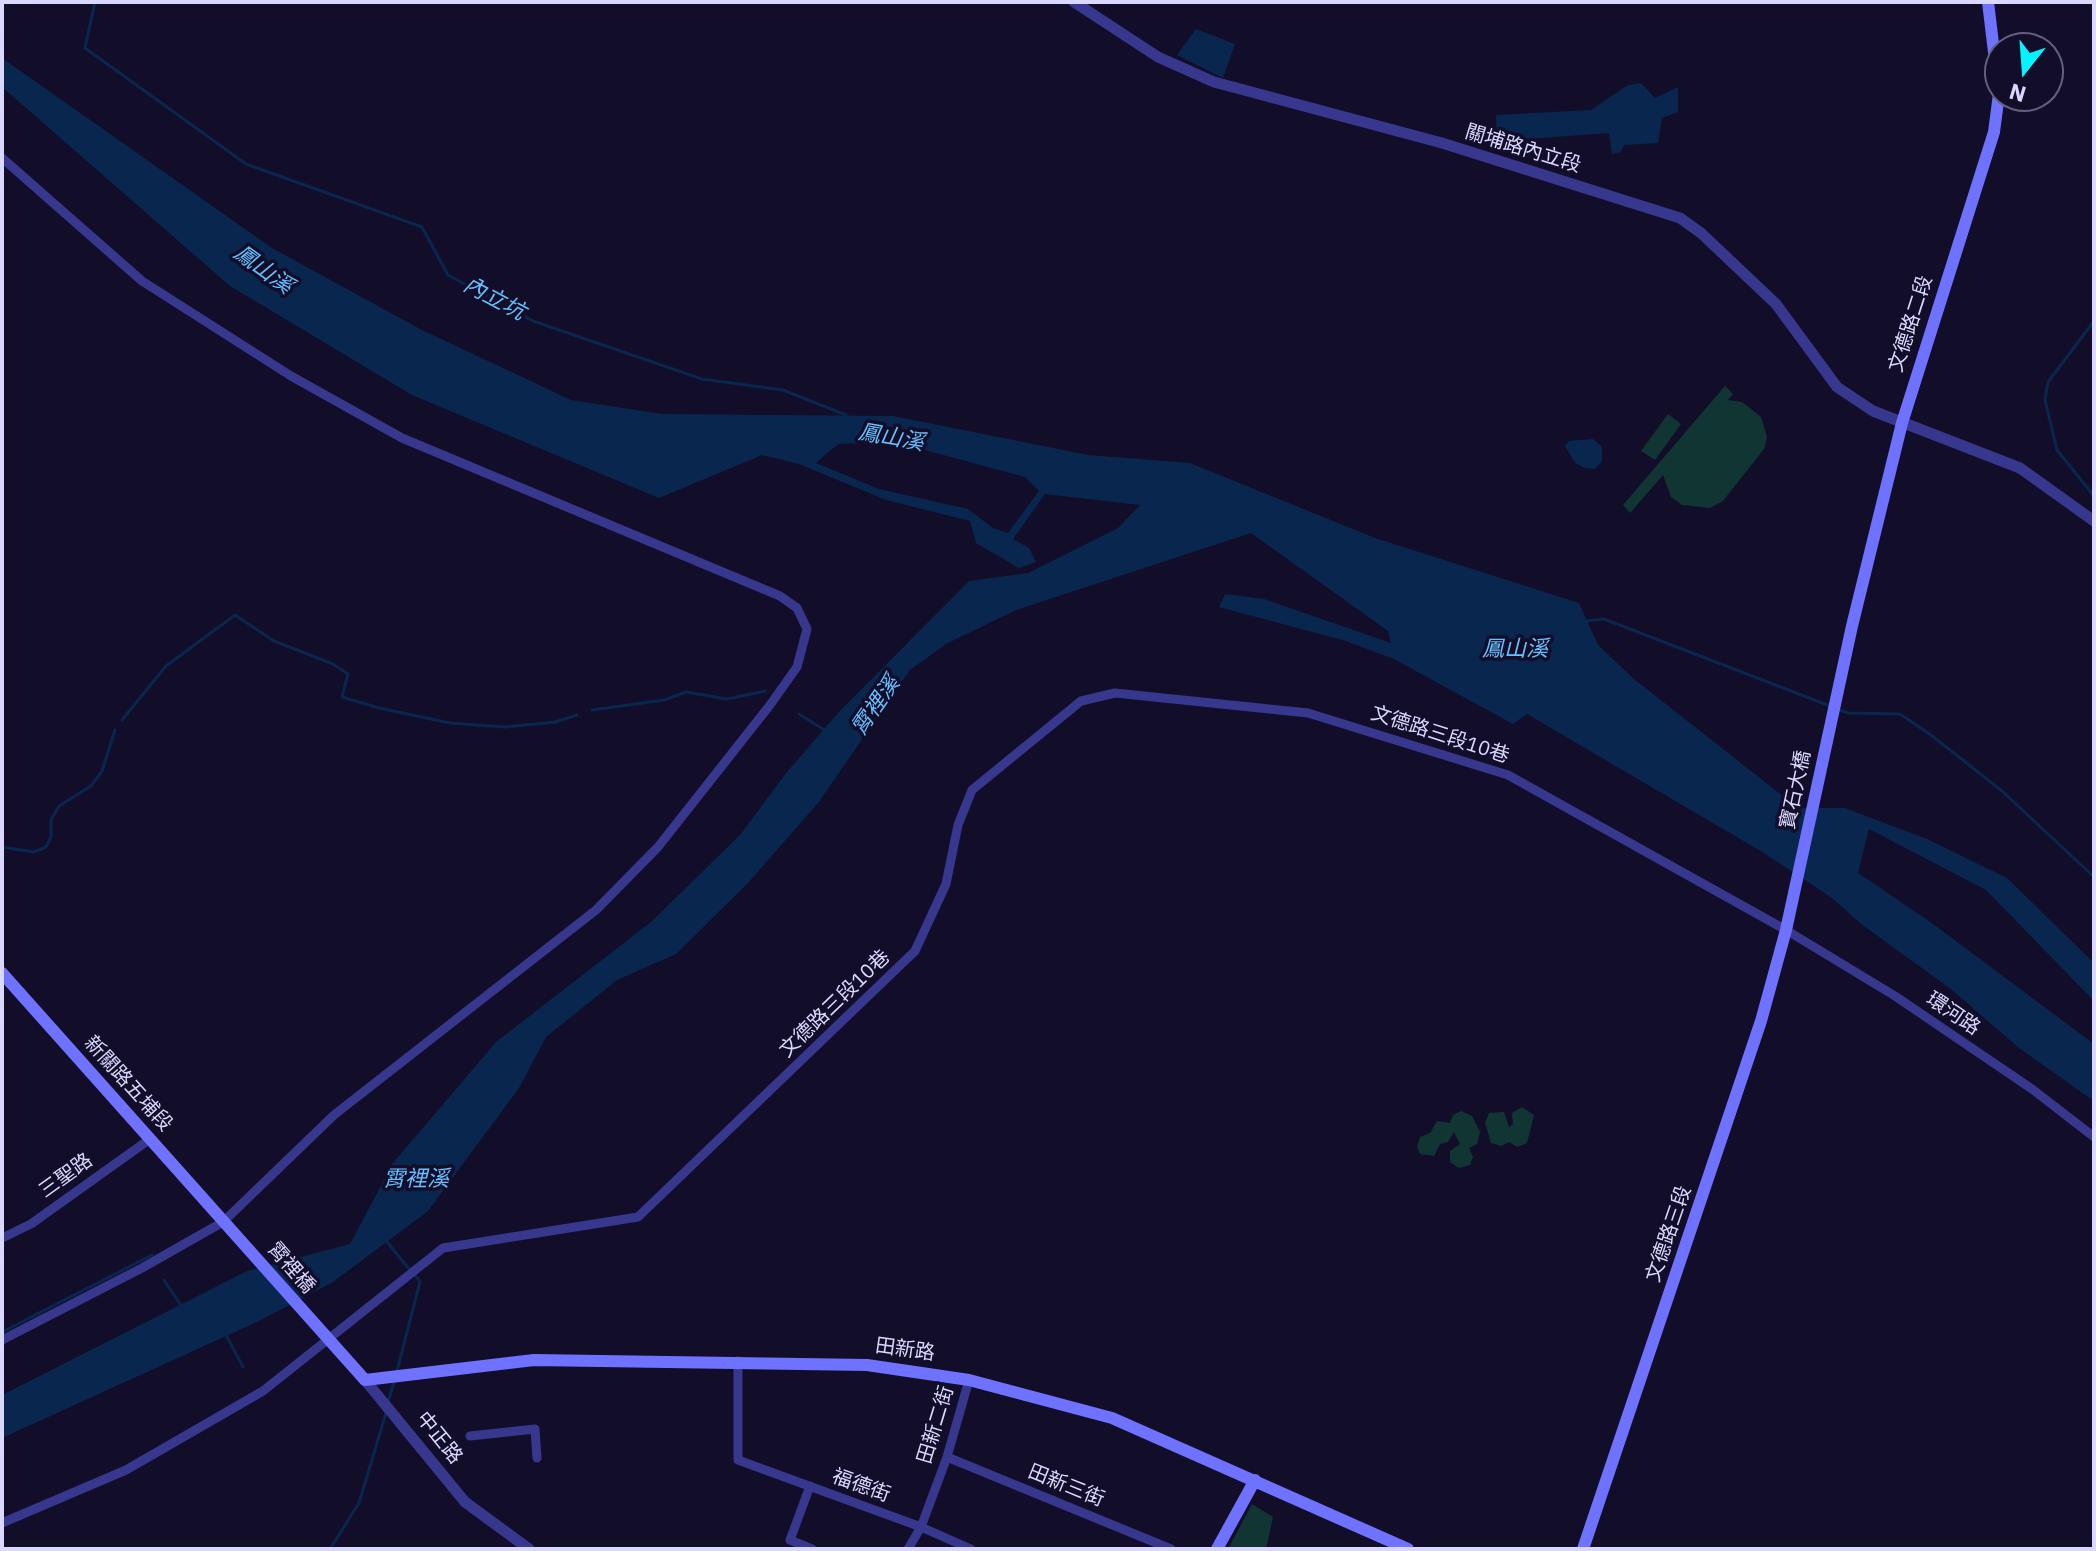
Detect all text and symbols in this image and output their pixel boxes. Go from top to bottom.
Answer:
north arrow [1984,32,2064,112]
text: N [2006,77,2029,110]
street label: 關埔路內立段 [1462,120,1584,178]
water label: 鳳山溪 [229,240,297,300]
water label: 內立坑 [459,272,529,326]
street label: 文德路二段 [1884,273,1938,375]
water label: 鳳山溪 [856,419,926,457]
water label: 鳳山溪 [1482,637,1548,663]
water label: 霄裡溪 [846,671,906,741]
street label: 文德路三段10巷 [1368,701,1512,769]
street label: 寶石大橋 [1776,748,1816,832]
street label: 文德路三段10巷 [775,945,895,1063]
street label: 環河路 [1921,987,1985,1041]
street label: 新關路五埔段 [79,1031,177,1137]
street label: 三聖路 [35,1149,97,1203]
water label: 霄裡溪 [383,1167,449,1193]
street label: 文德路三段 [1641,1183,1697,1285]
street label: 霄裡橋 [262,1237,320,1299]
street label: 田新路 [874,1334,936,1366]
street label: 田新二街 [913,1383,959,1467]
street label: 中正路 [411,1407,467,1469]
street label: 田新三街 [1024,1460,1108,1512]
street label: 福德街 [829,1464,893,1508]

